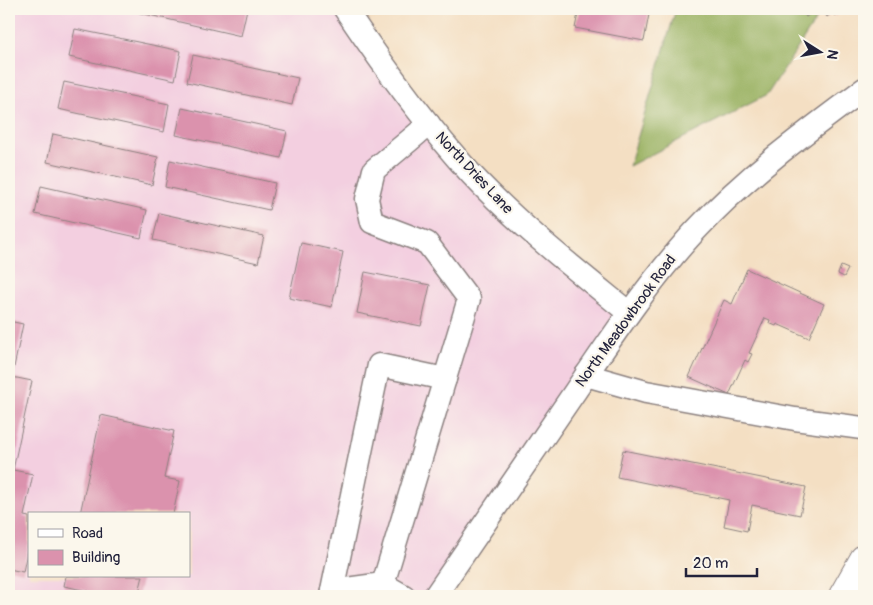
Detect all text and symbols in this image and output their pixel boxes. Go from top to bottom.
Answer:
north arrow [796,28,846,78]
text: N [823,48,842,61]
street label: North Dries Lane [431,128,517,219]
street label: North Meadowbrook Road [572,251,680,391]
legend [28,512,190,578]
text: Road [72,524,103,543]
scale bar [686,545,757,577]
text: Building [72,548,120,567]
text: 20 m [693,554,728,573]

